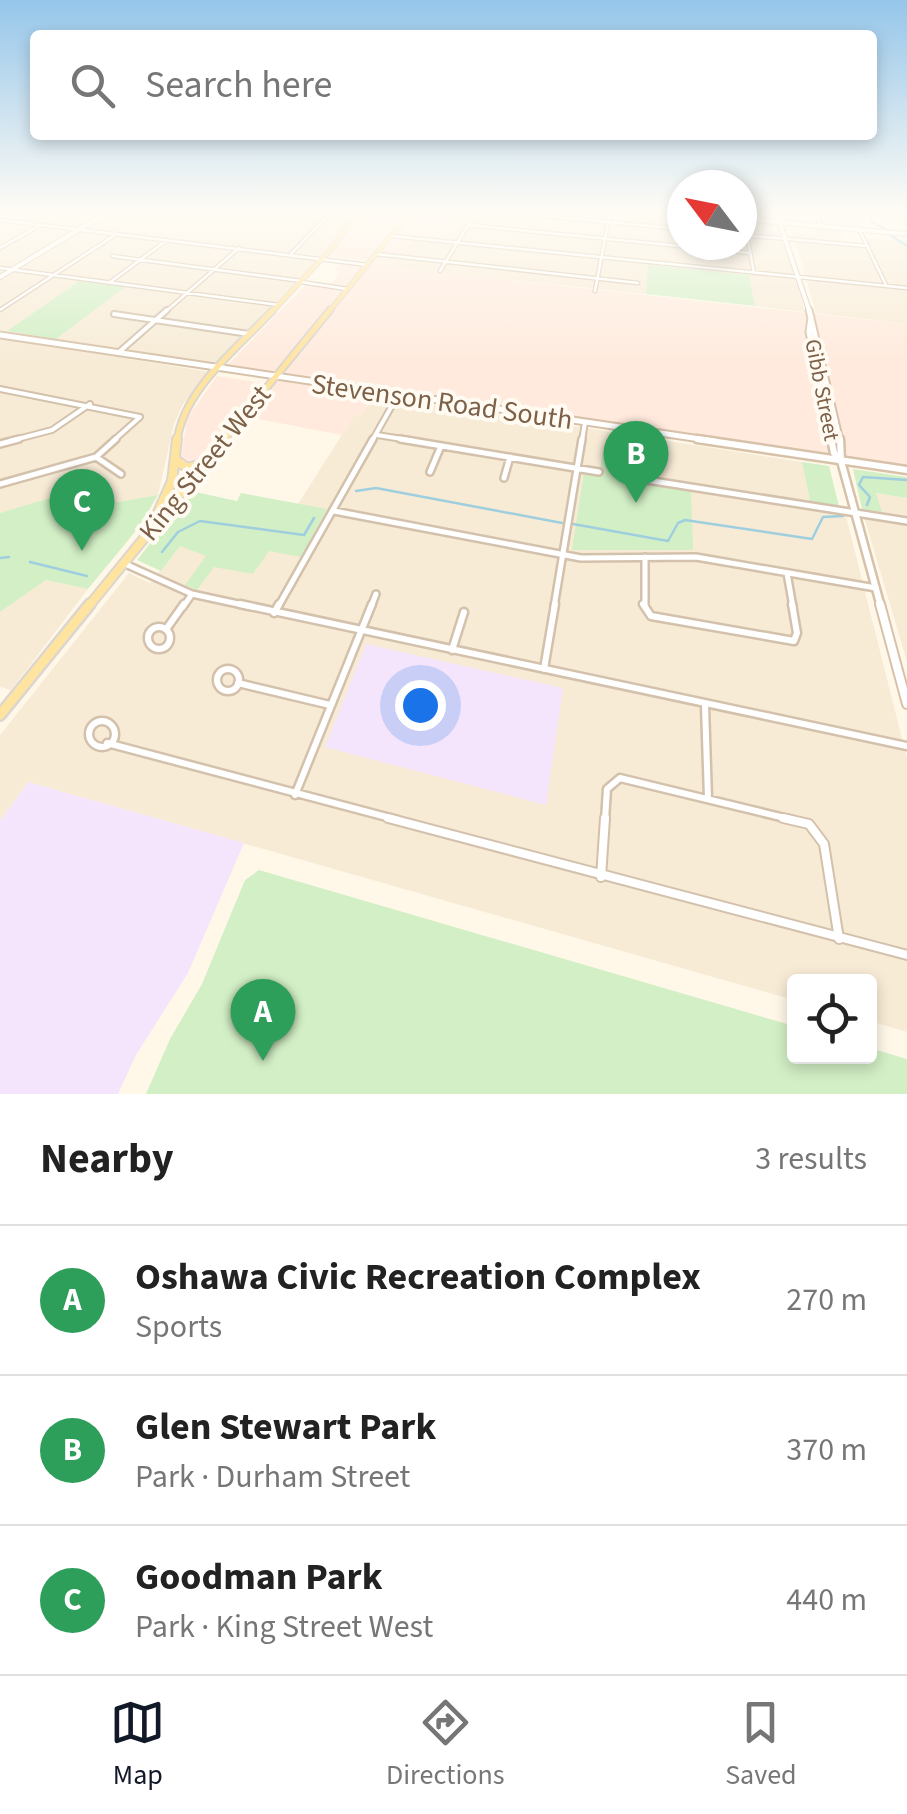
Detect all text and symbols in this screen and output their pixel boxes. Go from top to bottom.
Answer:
search box [30,30,877,140]
icon: search [65,58,120,113]
text: Search here [145,58,332,112]
north arrow [667,170,757,260]
street label: Gibb Street [796,336,848,444]
street label: Stevenson Road South [309,364,575,440]
street label: King Street West [130,376,281,550]
pin: B [604,420,668,503]
pin: C [49,468,114,551]
your location [395,680,446,731]
map controls [787,974,877,1064]
button: locate [787,974,877,1064]
pin: A [230,978,296,1061]
text: Nearby [40,1129,174,1189]
text: 3 results [755,1136,867,1182]
text: Oshawa Civic Recreation Complex [135,1250,701,1304]
text: A [63,1277,82,1323]
text: 270 m [786,1277,867,1323]
text: Sports [135,1304,222,1350]
text: Glen Stewart Park [135,1400,436,1454]
text: B [63,1427,82,1473]
text: 370 m [786,1427,867,1473]
text: Park · Durham Street [135,1454,410,1500]
text: Goodman Park [135,1550,382,1604]
text: C [63,1577,82,1623]
text: 440 m [786,1577,867,1623]
text: Park · King Street West [135,1604,433,1650]
tab: Map [110,1695,165,1795]
tab: Directions [386,1695,505,1795]
tab: Saved [725,1695,797,1795]

